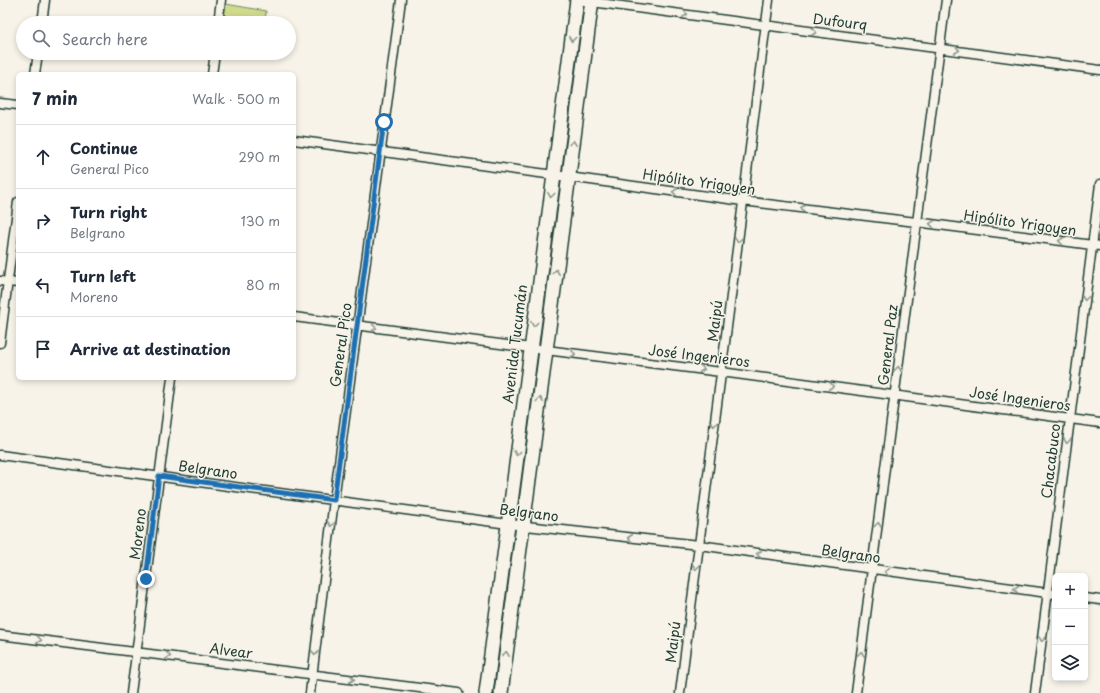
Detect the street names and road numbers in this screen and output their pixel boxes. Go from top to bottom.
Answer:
street label: Dufourq [812,8,868,35]
street label: Hipólito Yrigoyen [641,163,757,200]
street label: Hipólito Yrigoyen [962,204,1078,241]
street label: Avenida Tucumán [497,283,532,405]
street label: Maipú [702,299,727,343]
street label: General Pico [324,301,357,389]
street label: General Paz [872,303,903,387]
street label: José Ingenieros [647,339,751,372]
street label: José Ingenieros [968,381,1072,416]
street label: Chacabuco [1035,422,1066,500]
street label: Belgrano [177,455,239,484]
street label: Belgrano [498,498,560,527]
street label: Moreno [124,507,151,561]
street label: Belgrano [820,539,882,568]
street label: Maipú [660,620,685,664]
street label: Alvear [208,637,254,664]

